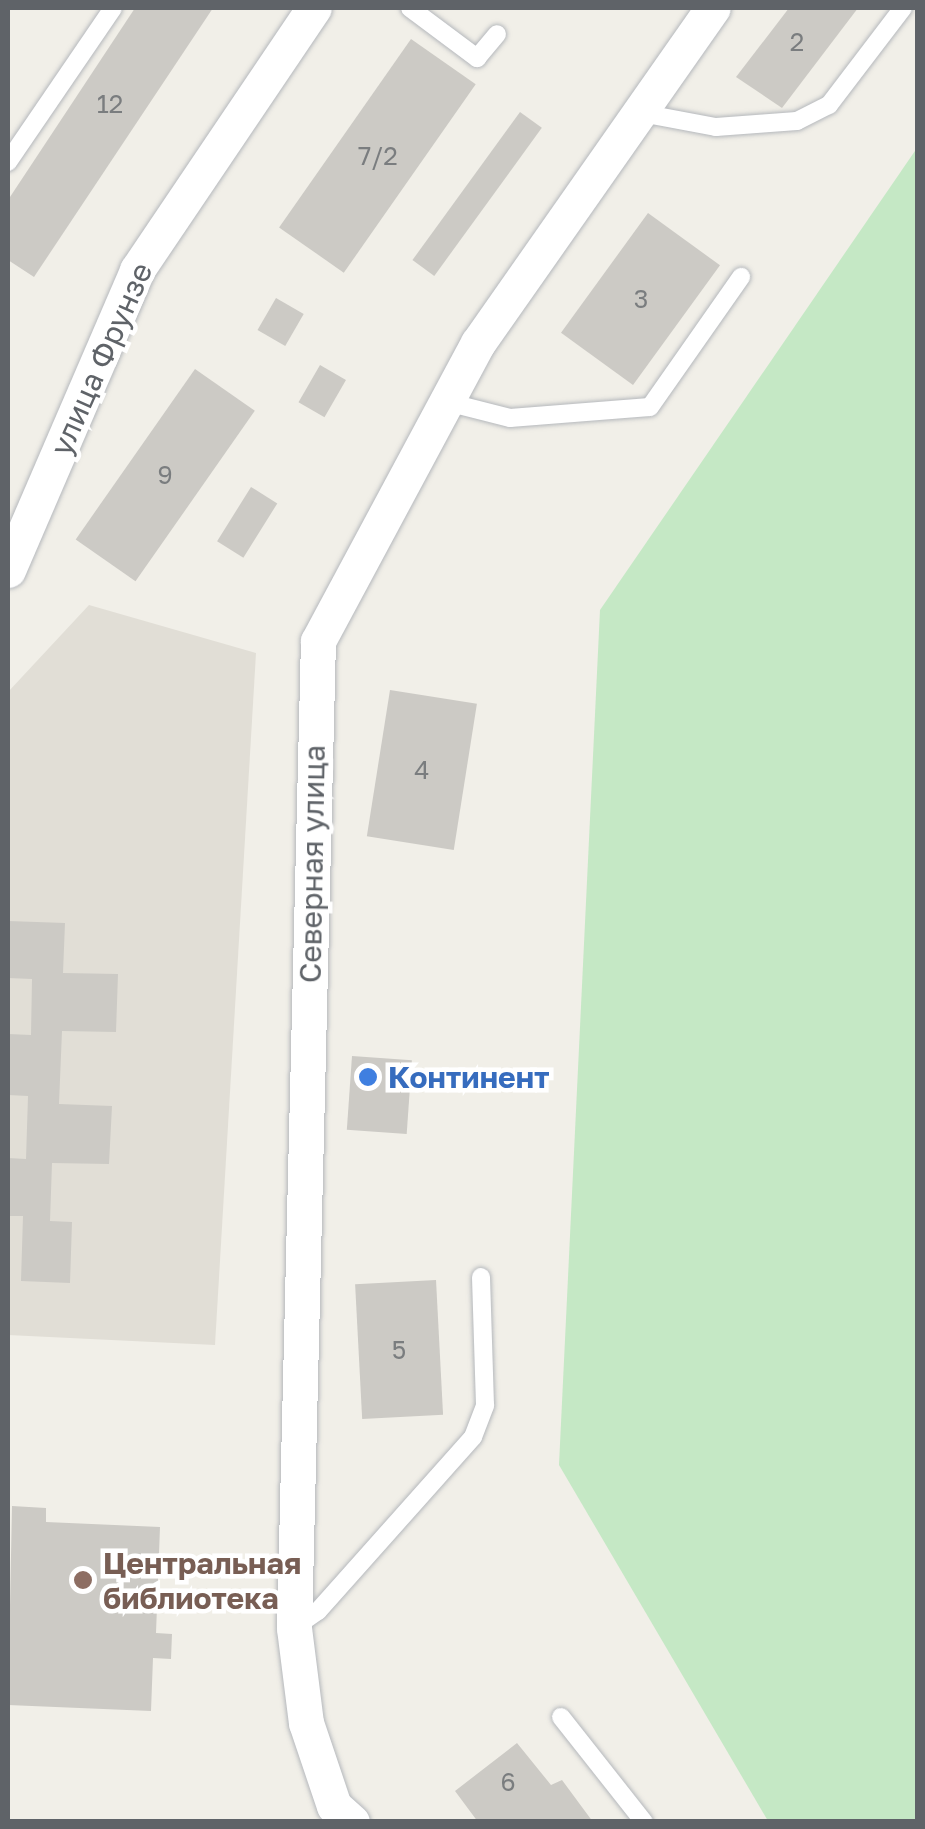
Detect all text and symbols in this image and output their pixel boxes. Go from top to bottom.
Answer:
house number: 2 [790,27,804,57]
house number: 12 [97,89,123,119]
house number: 7/2 [358,141,398,171]
street label: улица Фрунзе [42,257,160,461]
house number: 3 [634,284,648,314]
house number: 9 [157,460,173,490]
street label: Северная улица [292,745,332,983]
house number: 4 [414,755,430,785]
place label: Континент [388,1059,550,1095]
marker: Континент [357,1066,379,1088]
house number: 5 [392,1335,406,1365]
place label: Центральная библиотека [103,1545,301,1616]
marker: Центральная библиотека [72,1569,94,1591]
house number: 6 [500,1767,516,1797]

